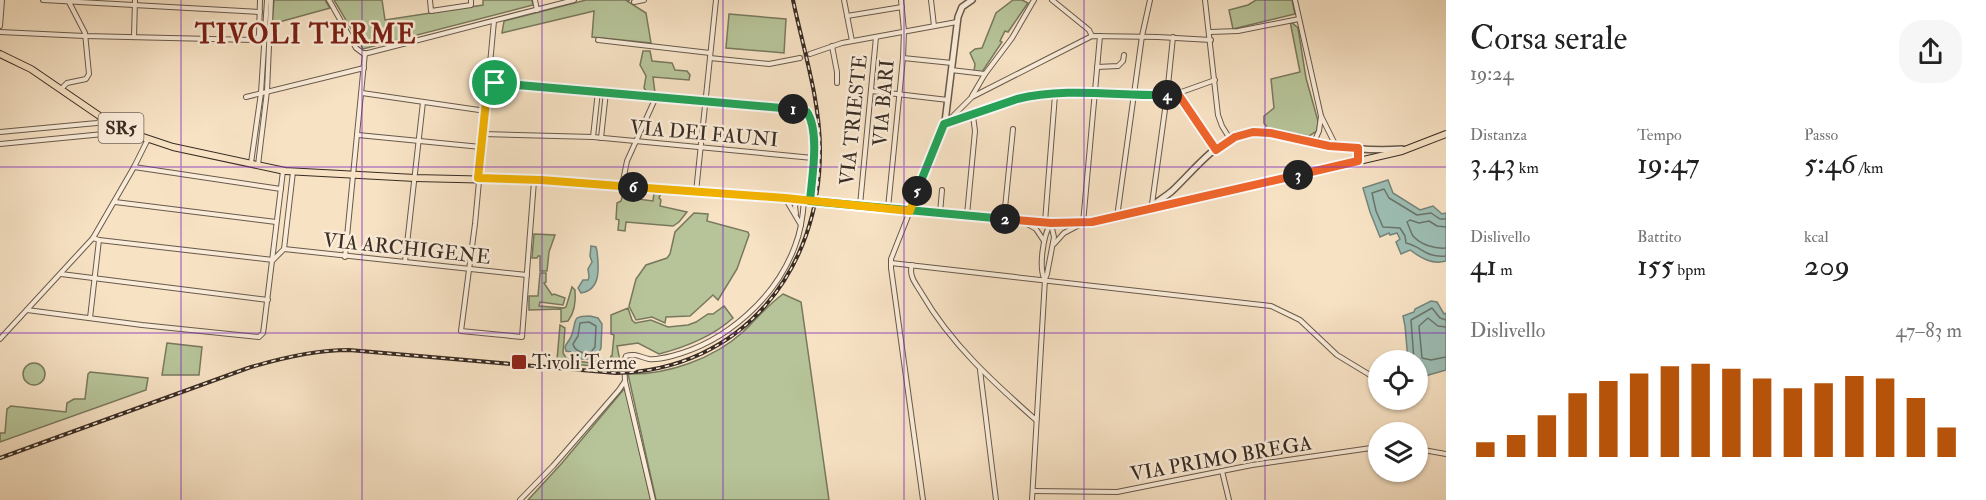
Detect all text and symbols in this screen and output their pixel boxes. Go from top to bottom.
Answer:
text: Corsa serale [1470,18,1627,59]
district label: TIVOLI TERME [194,19,417,51]
button: share [1899,20,1962,83]
street label: VIA TRIESTE [834,54,873,187]
pin [469,57,520,108]
street label: VIA BARI [867,58,900,148]
text: 19:24 [1470,61,1513,86]
icon: arrive [478,66,511,99]
pin: 4 [1152,80,1182,110]
text: 4 [1163,85,1171,105]
pin: 1 [778,94,808,124]
text: 1 [790,99,796,119]
road number: SR5 [98,113,144,143]
street label: VIA DEI FAUNI [629,115,779,152]
text: Distanza [1470,125,1527,145]
text: Tempo [1637,125,1682,145]
text: Passo [1804,125,1838,145]
text: 3.43 [1470,145,1515,182]
text: 19:47 [1637,145,1700,182]
text: 5:46 [1804,145,1856,182]
text: km [1515,158,1539,178]
text: /km [1856,158,1883,178]
pin: 3 [1283,160,1313,190]
text: 3 [1295,165,1301,185]
pin: 6 [618,172,648,202]
pin: 5 [902,176,932,206]
text: 6 [629,177,637,197]
text: 5 [913,181,921,201]
pin: 2 [990,204,1020,234]
text: 2 [1001,209,1009,229]
street label: VIA ARCHIGENE [322,227,492,270]
text: Dislivello [1470,227,1530,247]
text: Battito [1637,227,1681,247]
text: kcal [1804,227,1829,247]
text: 41 [1470,247,1497,284]
text: 155 [1637,247,1674,284]
text: 209 [1804,247,1850,284]
text: m [1497,260,1513,280]
text: bpm [1674,260,1706,280]
text: Dislivello [1470,318,1545,343]
text: 47–83 m [1896,318,1962,343]
place label: Tivoli Terme [532,350,636,375]
map controls [1368,350,1428,482]
button: locate [1368,350,1428,410]
marker: Tivoli Terme [510,353,528,371]
button: layers [1368,422,1428,482]
street label: VIA PRIMO BREGA [1128,430,1314,487]

